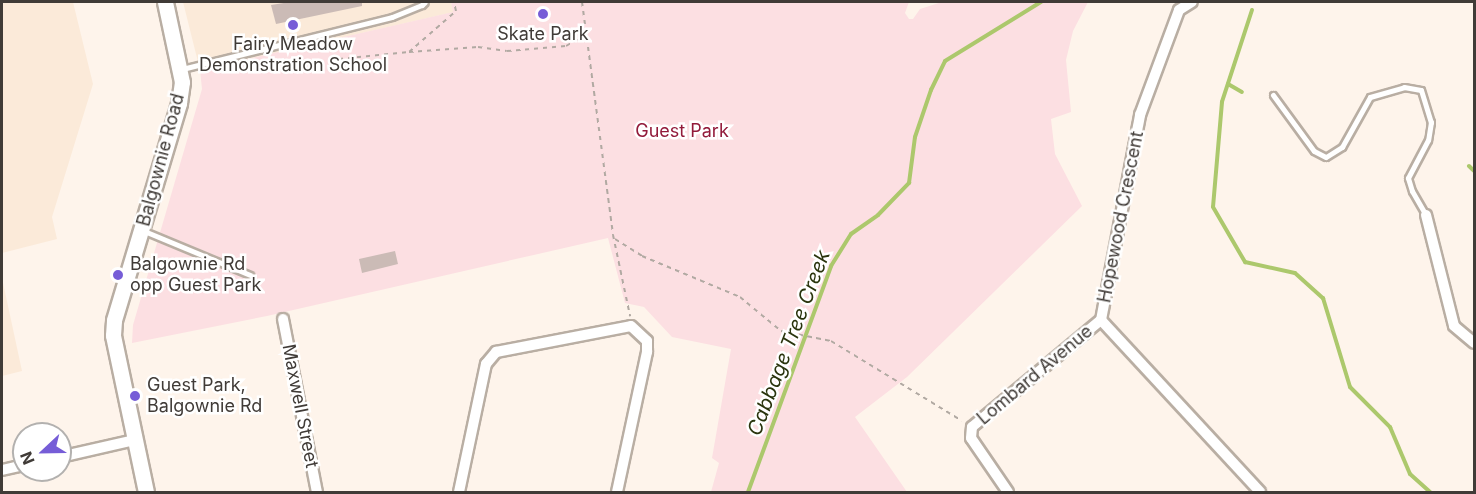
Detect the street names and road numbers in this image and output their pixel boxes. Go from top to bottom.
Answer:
street label: Balgownie Road [133,91,189,229]
street label: Hopewood Crescent [1094,129,1148,305]
street label: Lombard Avenue [973,320,1097,430]
street label: Maxwell Street [277,342,323,470]

